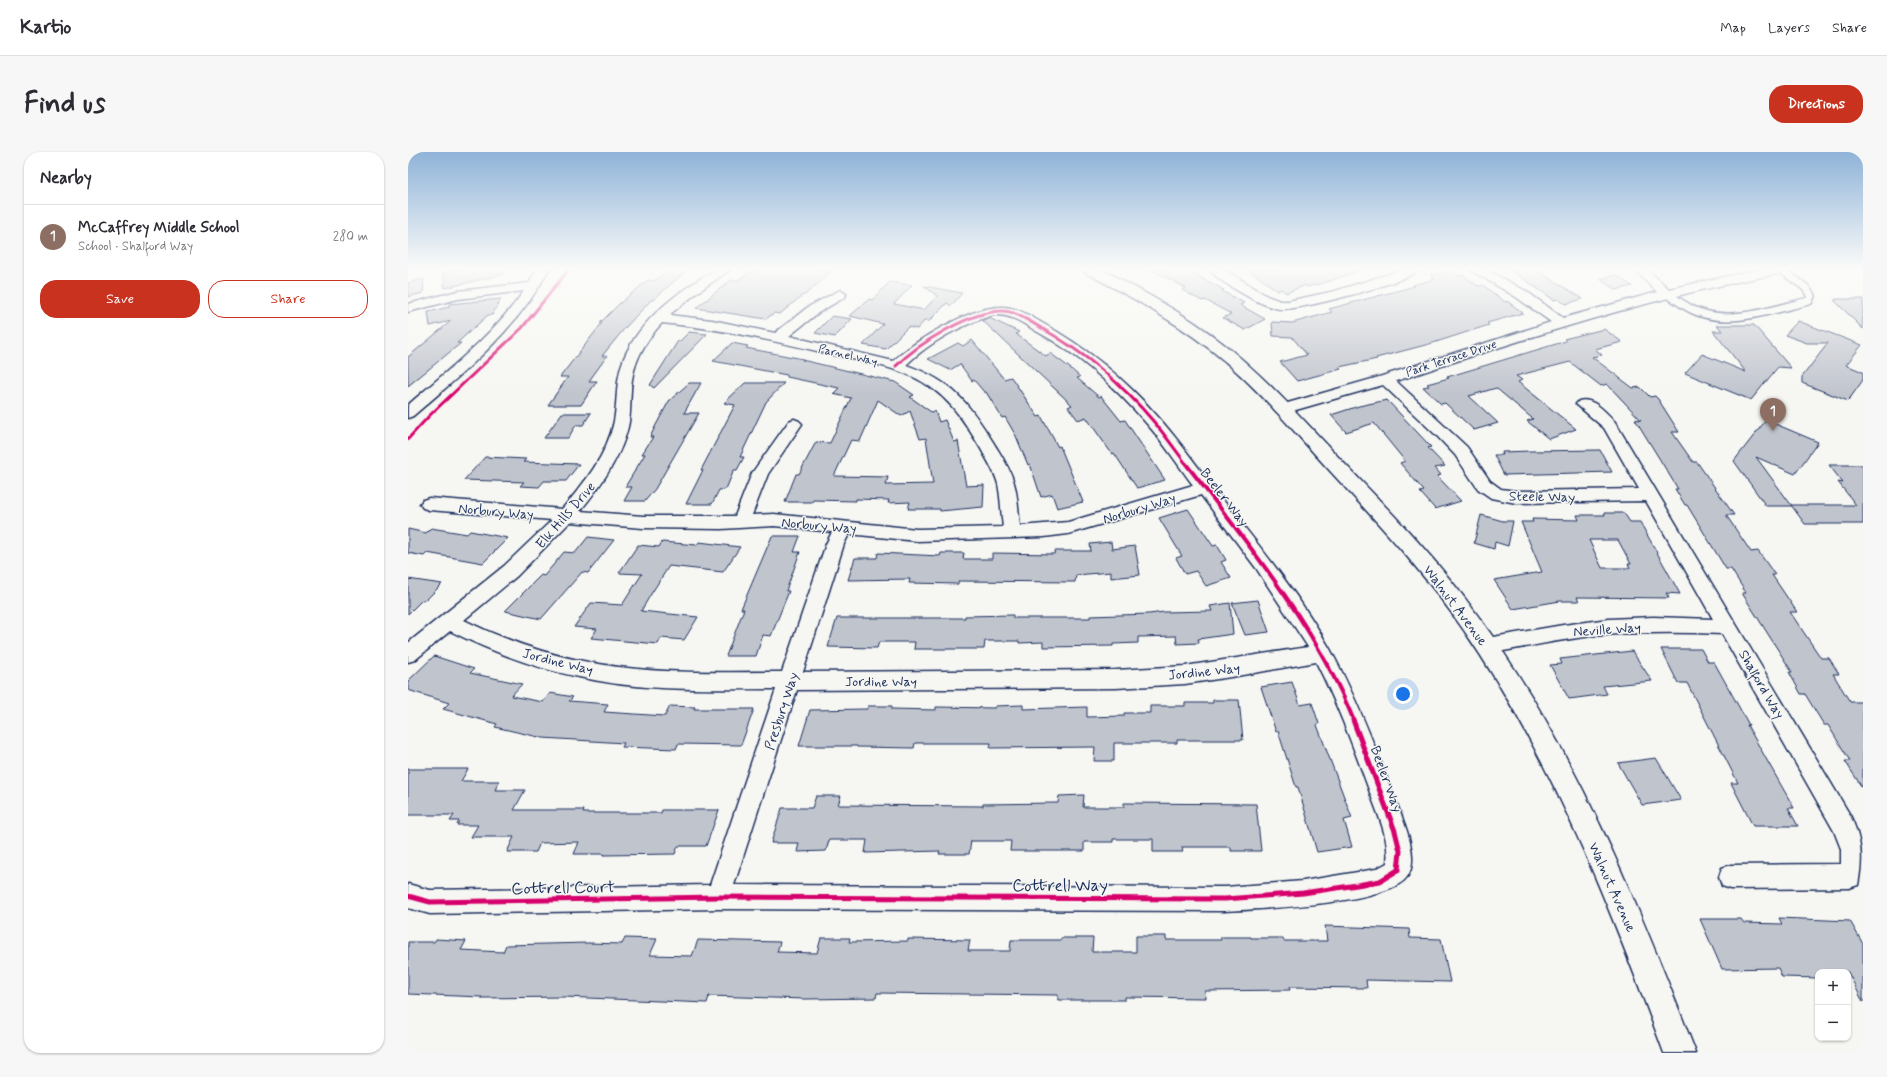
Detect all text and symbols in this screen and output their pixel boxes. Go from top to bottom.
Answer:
text: Kartio [20,15,71,40]
text: Map [1720,19,1746,37]
text: Layers [1768,19,1810,37]
text: Share [1832,19,1867,37]
button: Directions [1769,85,1863,123]
text: Find us [24,86,105,123]
text: Nearby [40,167,92,189]
text: McCaffrey Middle School [78,218,240,238]
text: 1 [50,228,56,245]
text: 280 m [333,228,368,245]
text: School · Shalford Way [78,238,193,255]
button: Save [40,280,200,318]
button: Share [208,280,368,318]
street label: Park Terrace Drive [1404,337,1499,381]
street label: Parnel Way [817,341,879,371]
pin: 1 [1760,398,1786,431]
street label: Beeler Way [1196,465,1253,531]
street label: Elk Hills Drive [532,479,600,553]
street label: Steele Way [1509,487,1575,507]
street label: Norbury Way [1101,489,1178,529]
street label: Norbury Way [458,500,534,524]
street label: Norbury Way [781,514,857,538]
street label: Walnut Avenue [1419,562,1492,650]
street label: Neville Way [1573,619,1642,641]
street label: Jordine Way [521,645,595,679]
street label: Shalford Way [1732,647,1788,723]
street label: Jordine Way [1167,659,1241,685]
street label: Presbury Way [761,670,803,753]
street label: Jordine Way [845,673,917,691]
your location [1393,684,1413,704]
street label: Beeler Way [1366,744,1406,815]
street label: Walnut Avenue [1584,840,1640,935]
street label: Cottrell Way [1012,875,1108,897]
street label: Cottrell Court [511,876,615,900]
map controls [1815,969,1851,1041]
button: + [1815,969,1851,1005]
button: − [1815,1005,1851,1041]

